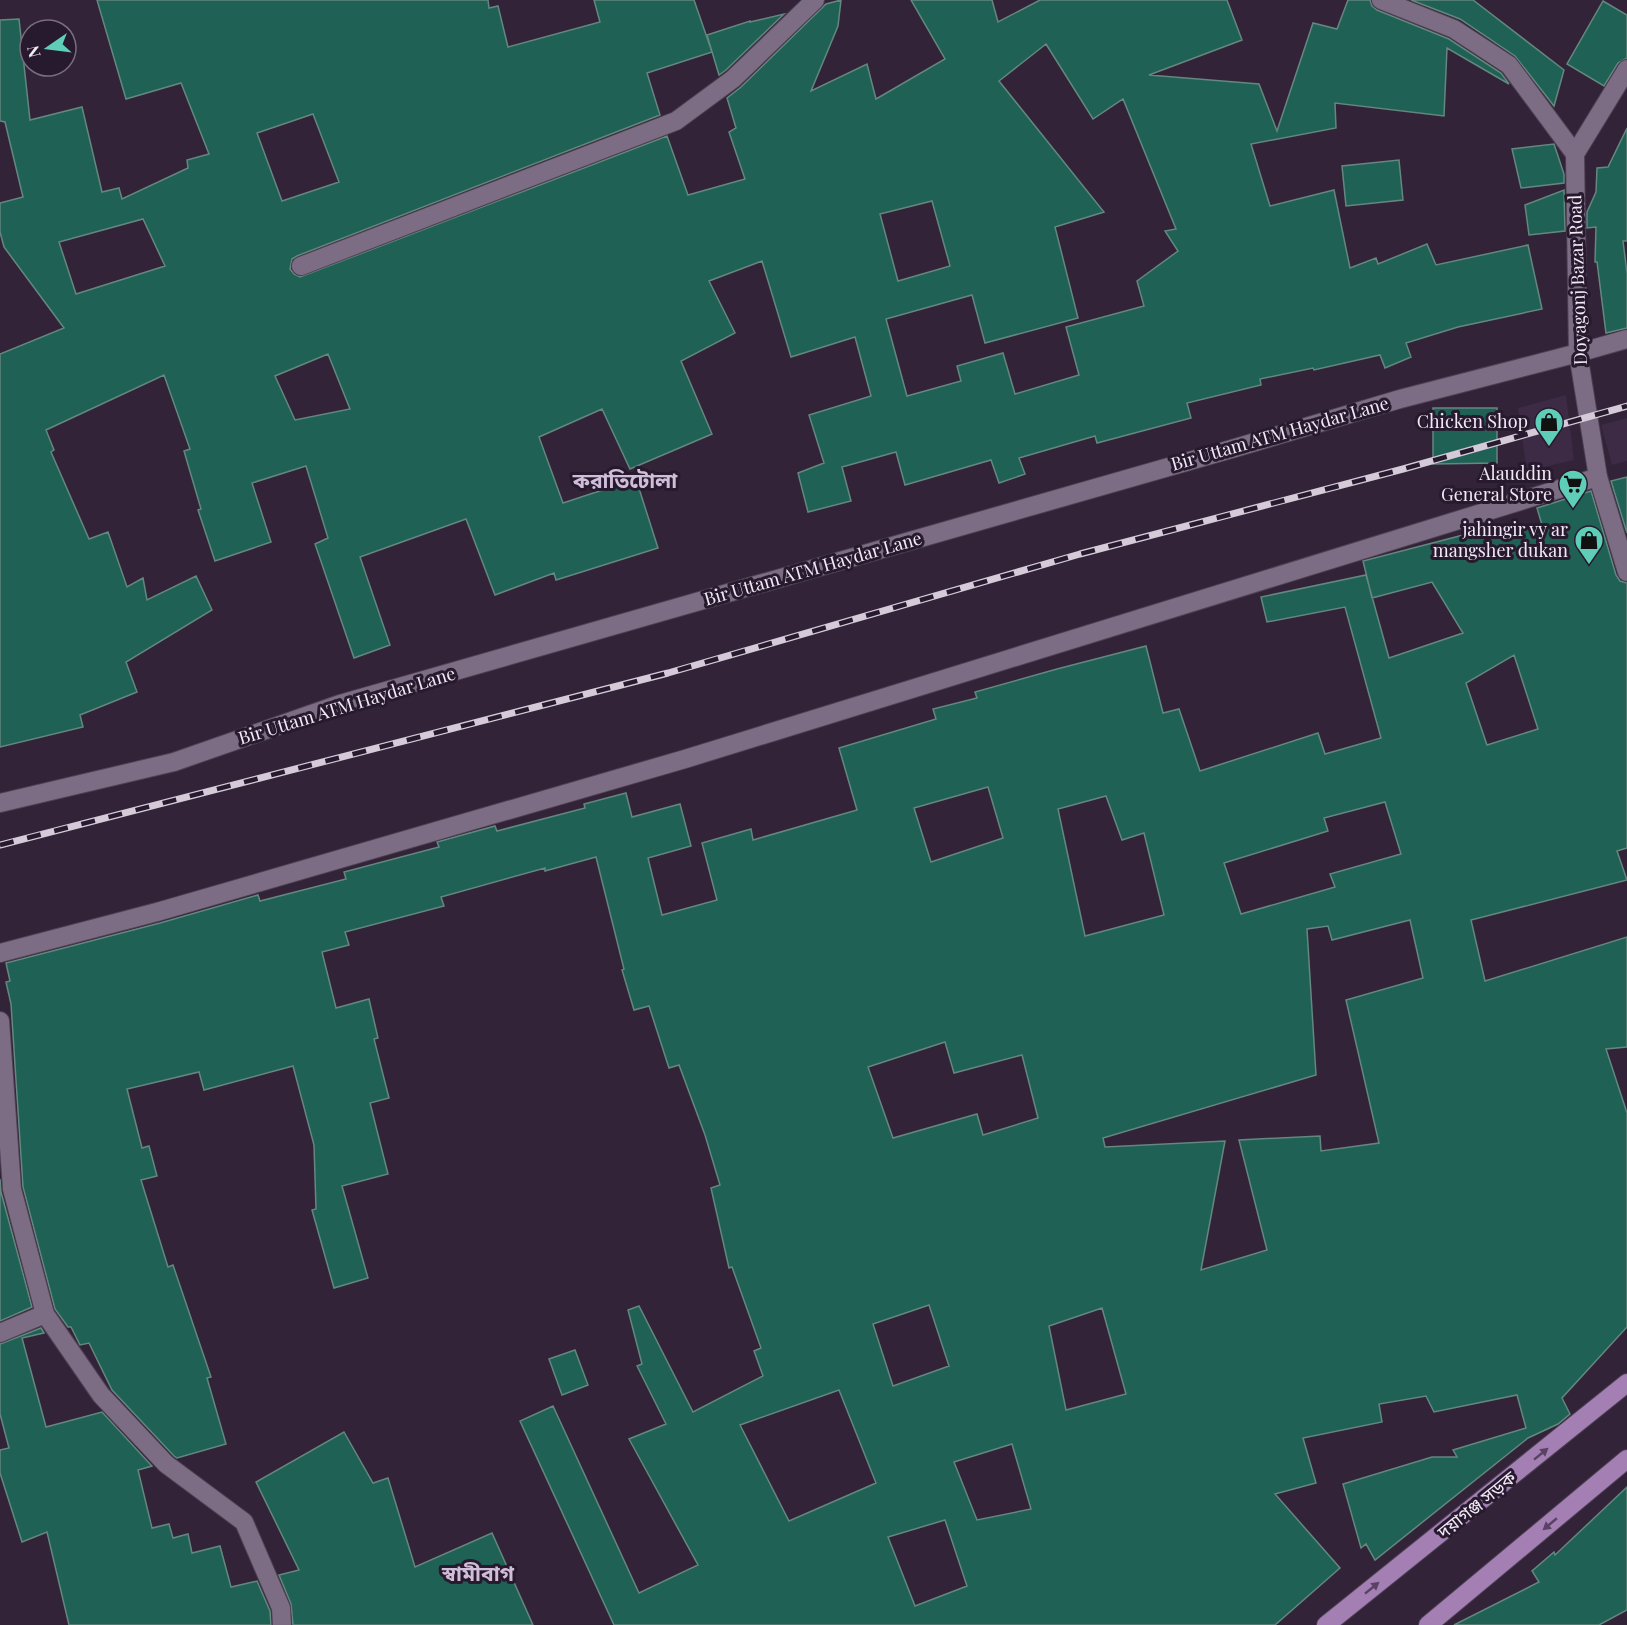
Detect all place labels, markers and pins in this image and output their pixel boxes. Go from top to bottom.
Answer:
shop icon: Chicken Shop [1533,406,1565,448]
place label: Chicken Shop [1417,409,1528,433]
place label: Alauddin General Store [1441,461,1552,506]
supermarket icon: Alauddin General Store [1557,468,1589,510]
place label: jahingir vy ar mangsher dukan [1433,517,1568,562]
shop icon: jahingir vy ar mangsher dukan [1573,524,1605,566]

